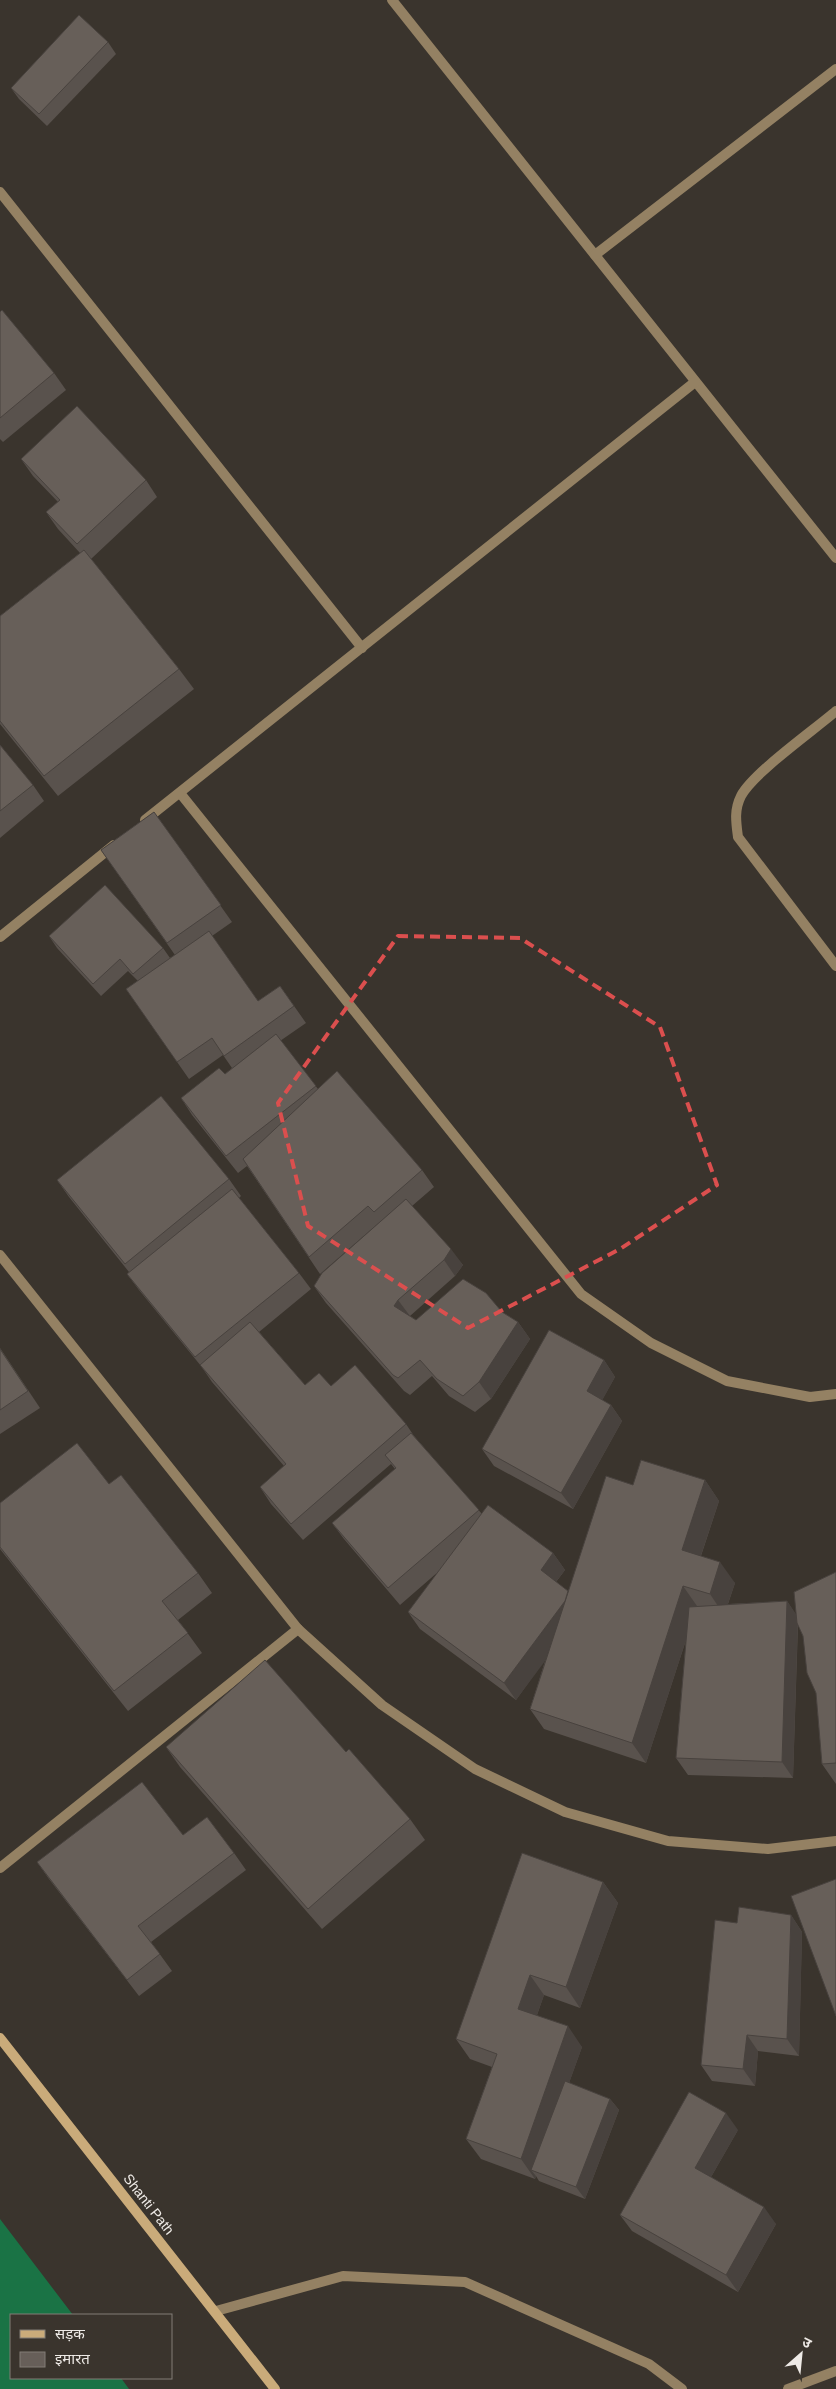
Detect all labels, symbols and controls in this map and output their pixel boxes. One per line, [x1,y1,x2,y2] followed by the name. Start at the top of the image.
[120,2171,178,2237] street label: Shanti Path
[10,2314,172,2379] legend
[55,2325,85,2342] text: सड़क
[776,2329,826,2379] north arrow
[800,2333,815,2352] text: उ
[55,2350,90,2367] text: इमारत

